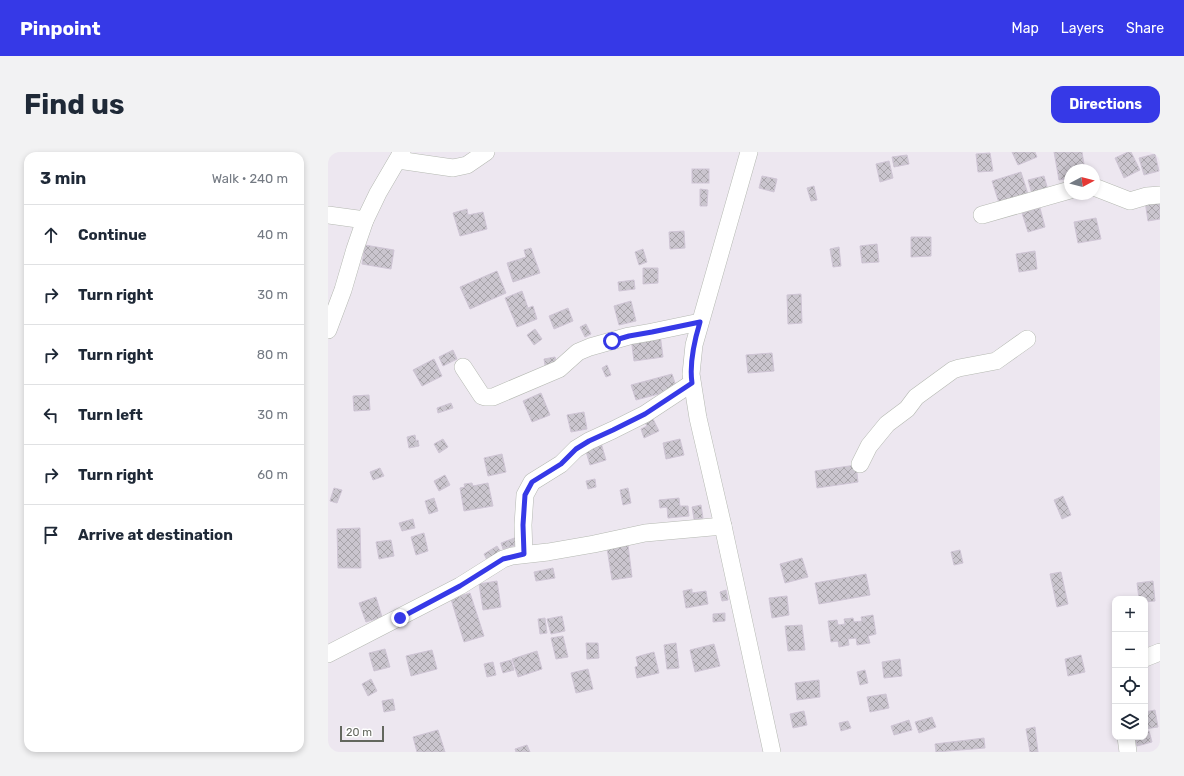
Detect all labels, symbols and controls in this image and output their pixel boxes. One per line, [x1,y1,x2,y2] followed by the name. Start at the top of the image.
[20,17,101,40] text: Pinpoint
[1012,20,1039,37] text: Map
[1061,20,1104,37] text: Layers
[1126,20,1164,37] text: Share
[1051,86,1160,123] button: Directions
[24,88,124,121] text: Find us
[1064,164,1100,200] north arrow
[40,168,86,188] text: 3 min
[212,171,288,186] text: Walk · 240 m
[40,224,62,246] icon: ahead
[78,226,147,244] text: Continue
[257,227,288,242] text: 40 m
[40,284,62,306] icon: right
[78,286,153,304] text: Turn right
[257,287,288,302] text: 30 m
[603,332,621,350] route start
[40,344,62,366] icon: right
[78,346,153,364] text: Turn right
[257,347,288,362] text: 80 m
[40,404,62,426] icon: left
[78,406,143,424] text: Turn left
[257,407,288,422] text: 30 m
[40,464,62,486] icon: right
[78,466,153,484] text: Turn right
[257,467,288,482] text: 60 m
[40,524,62,546] icon: arrive
[78,526,233,544] text: Arrive at destination
[1112,596,1148,740] map controls
[1112,596,1148,632] button: +
[391,609,409,627] route end
[1112,632,1148,668] button: −
[1112,668,1148,704] button: locate
[1112,704,1148,740] button: layers
[340,724,384,743] scale bar
[346,726,372,739] text: 20 m

